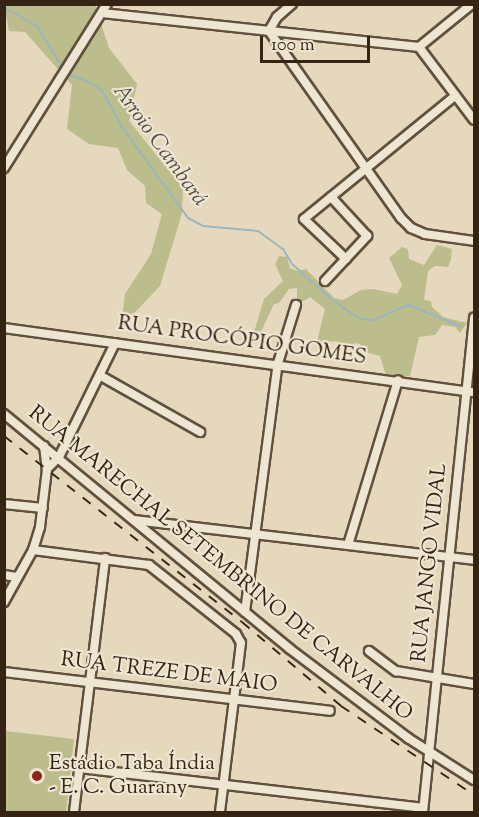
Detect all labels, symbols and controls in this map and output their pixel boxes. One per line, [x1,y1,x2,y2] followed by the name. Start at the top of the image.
[263,24,372,62] scale bar
[271,33,315,59] text: 100 m
[106,80,212,212] water label: Arroio Cambará
[116,311,368,371] street label: RUA PROCÓPIO GOMES
[23,401,417,727] street label: RUA MARECHAL SETEMBRINO DE CARVALHO
[407,462,453,664] street label: RUA JANGO VIDAL
[59,647,279,699] street label: RUA TREZE DE MAIO
[49,751,215,801] place label: Estádio Taba Índia - E. C. Guarany
[30,769,44,783] marker: Estádio Taba Índia - E. C. Guarany

